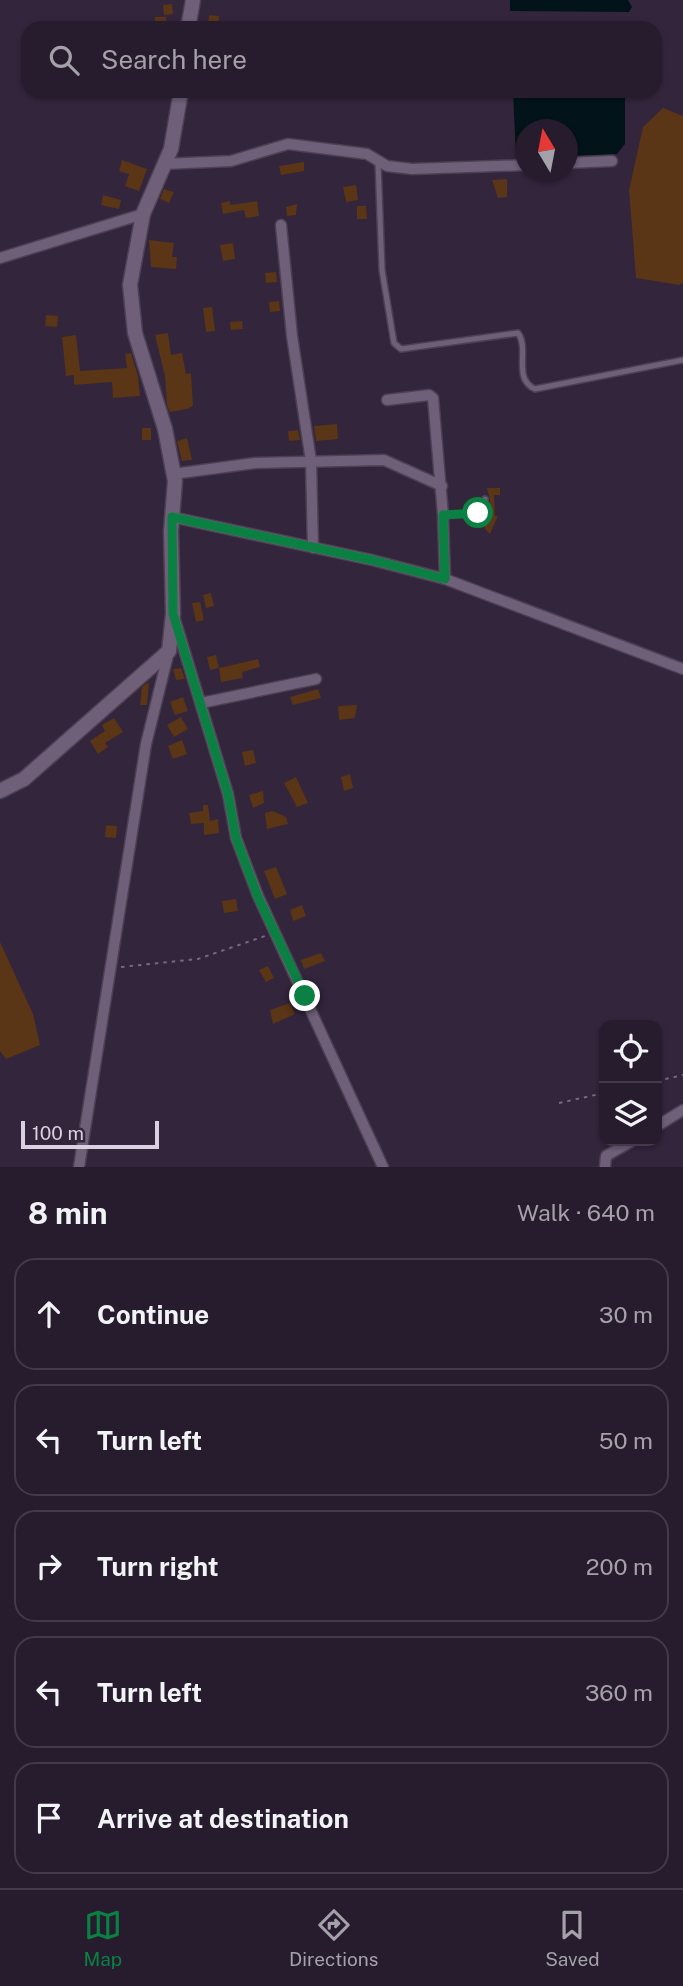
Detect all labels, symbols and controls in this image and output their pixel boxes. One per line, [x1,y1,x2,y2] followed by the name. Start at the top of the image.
[21,21,662,98] search box
[45,41,83,79] icon: search
[101,44,247,75] text: Search here
[515,119,578,182] north arrow
[462,497,493,528] route start
[289,980,320,1011] route end
[599,1020,662,1146] map controls
[599,1020,662,1083] button: locate
[599,1083,662,1146] button: layers
[21,1118,159,1150] scale bar
[32,1122,84,1144] text: 100 m
[28,1195,108,1231] text: 8 min
[517,1199,655,1226] text: Walk · 640 m
[30,1295,68,1333] icon: ahead
[97,1299,209,1330] text: Continue
[599,1301,653,1328] text: 30 m
[30,1421,68,1459] icon: left
[97,1425,202,1456] text: Turn left
[599,1427,653,1454] text: 50 m
[30,1547,68,1585] icon: right
[97,1551,219,1582] text: Turn right
[586,1553,653,1580] text: 200 m
[30,1673,68,1711] icon: left
[97,1677,202,1708] text: Turn left
[585,1679,653,1706] text: 360 m
[30,1799,68,1837] icon: arrive
[97,1803,349,1834] text: Arrive at destination
[83,1906,122,1970] tab: Map
[289,1906,378,1970] tab: Directions
[545,1906,600,1970] tab: Saved

